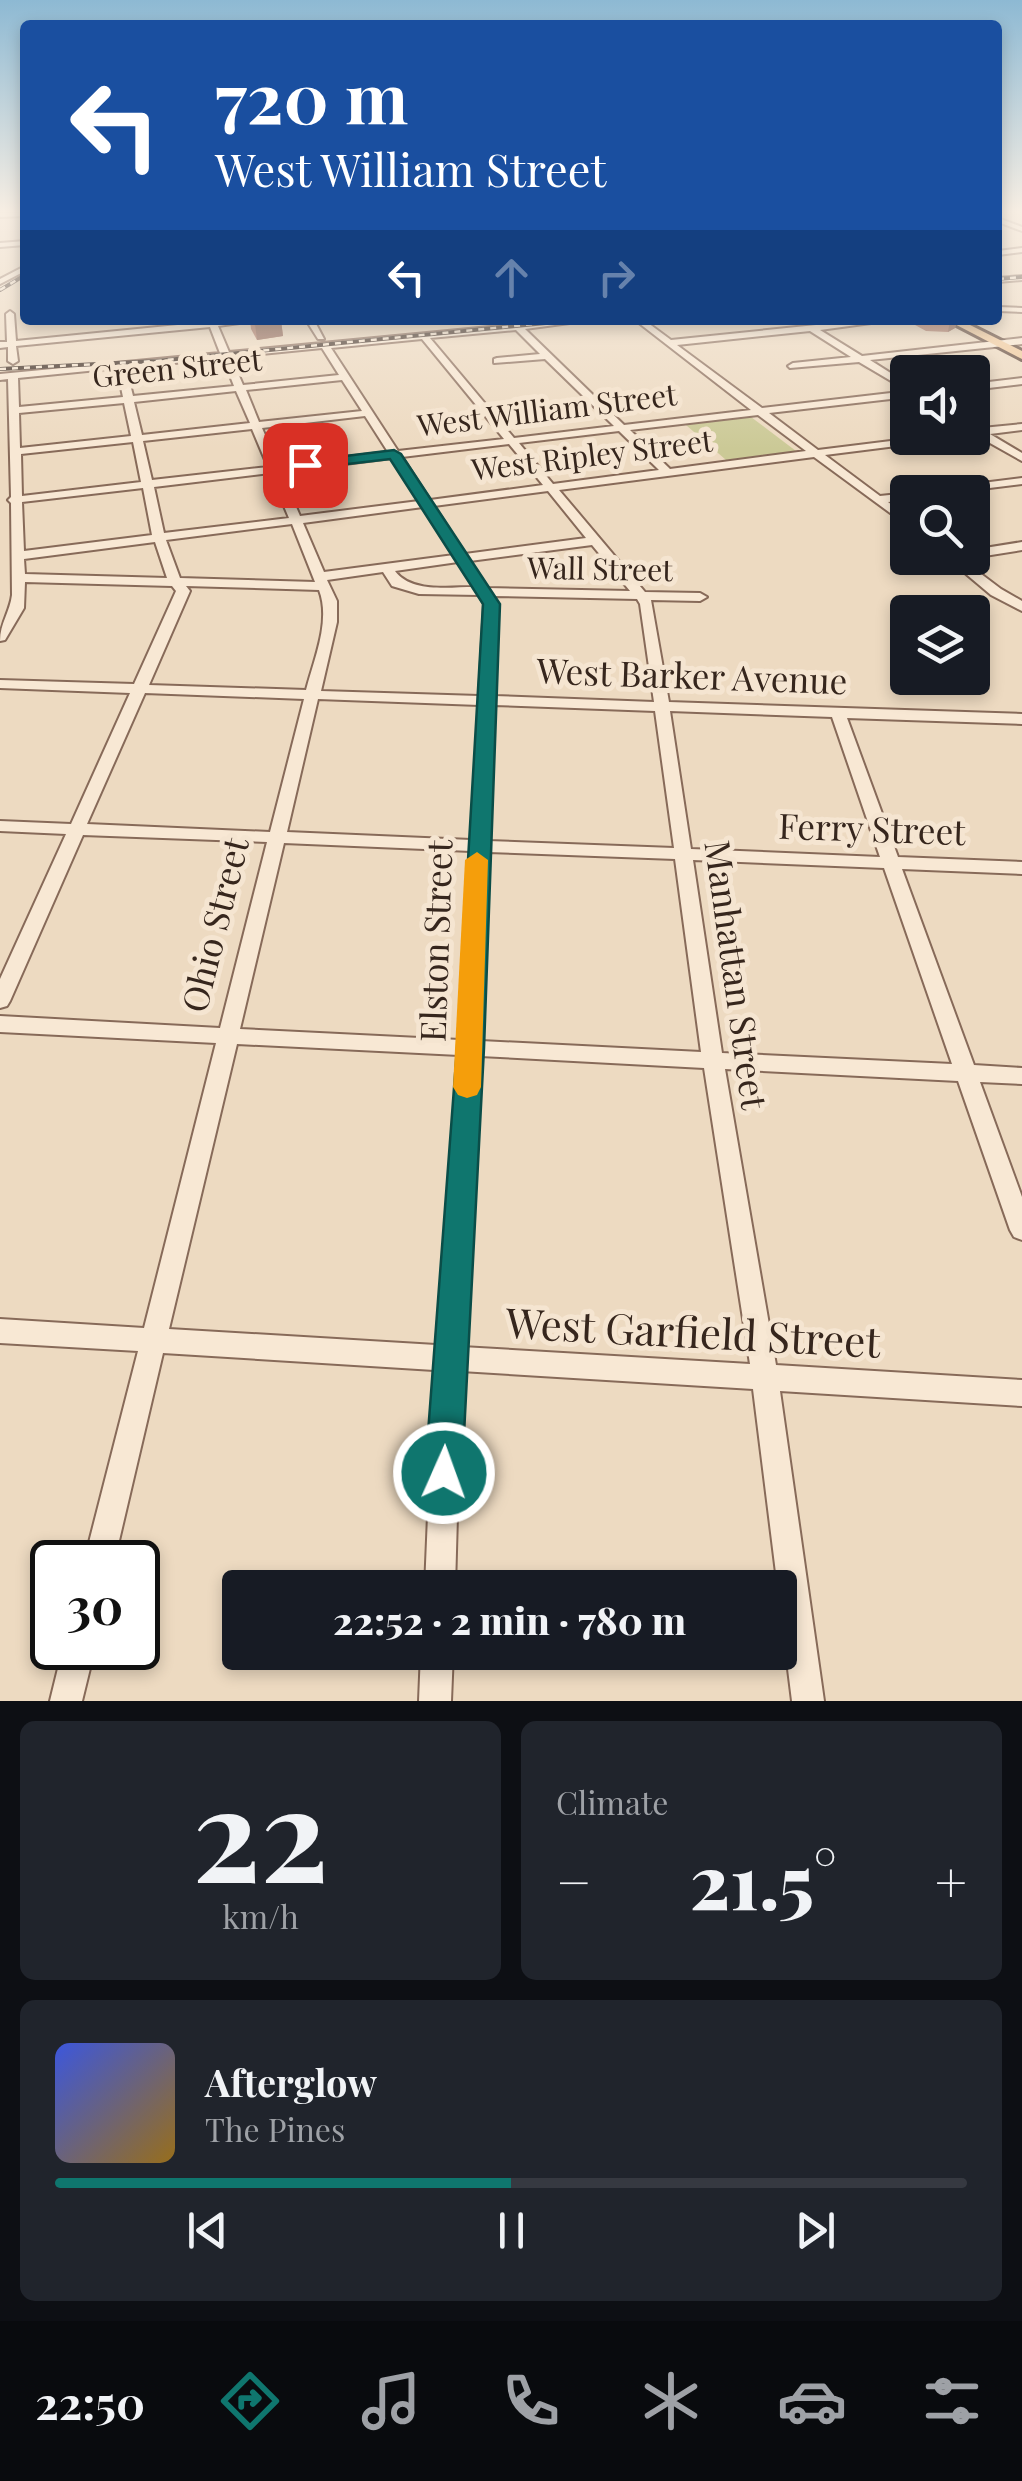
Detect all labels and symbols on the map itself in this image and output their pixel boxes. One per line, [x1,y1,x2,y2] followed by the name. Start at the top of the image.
[90,338,264,396] street label: Green Street
[414,373,679,445] street label: West William Street
[468,419,715,489] street label: West Ripley Street
[263,423,348,508] pin
[526,547,674,589] street label: Wall Street
[535,646,848,703] street label: West Barker Avenue
[778,801,967,854] street label: Ferry Street
[169,832,258,1017] street label: Ohio Street
[695,837,780,1113] street label: Manhattan Street
[407,838,462,1043] street label: Elston Street
[503,1293,883,1369] street label: West Garfield Street
[392,1421,496,1525] position arrow
[30,1540,160,1670] speed limit sign: 30

